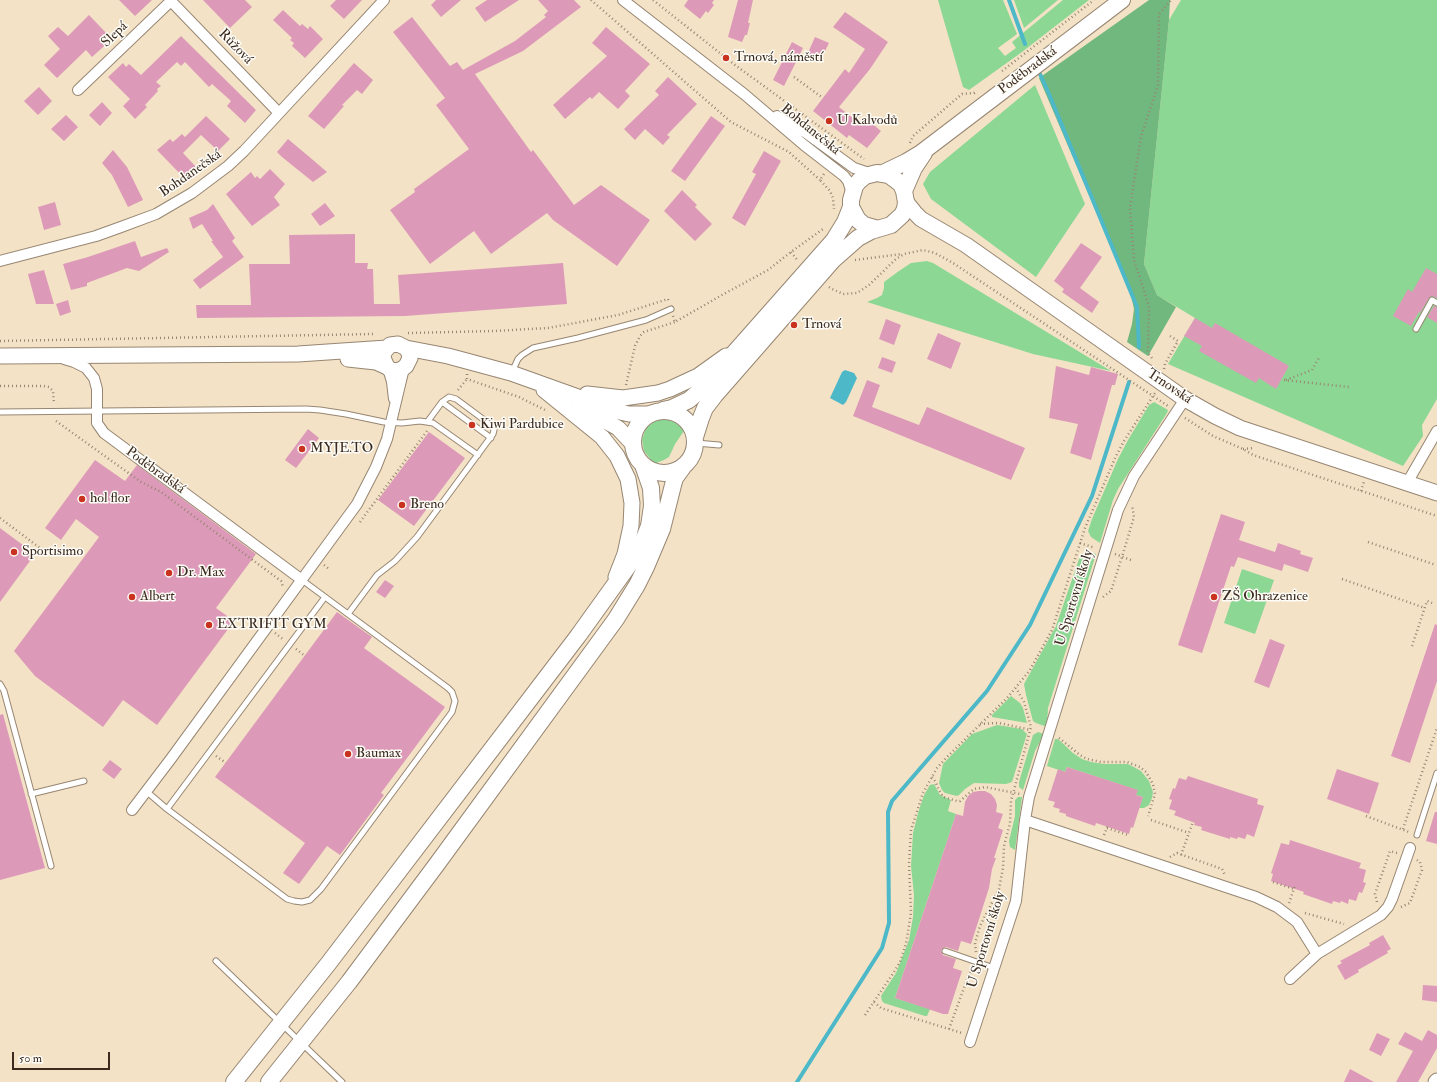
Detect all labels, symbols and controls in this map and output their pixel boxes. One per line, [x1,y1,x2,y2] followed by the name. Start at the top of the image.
[98,19,132,51] street label: Slepá
[214,26,256,68] street label: Růžová
[995,44,1061,98] street label: Poděbradská
[734,50,823,66] place label: Trnová, náměstí
[721,53,731,63] marker: Trnová, náměstí
[777,101,843,159] street label: Bohdanečská
[837,113,898,129] place label: U Kalvodů
[824,116,834,126] marker: U Kalvodů
[157,147,225,201] street label: Bohdanečská
[802,317,842,333] place label: Trnová
[789,320,799,330] marker: Trnová
[1143,366,1195,408] street label: Trnovská
[480,417,564,433] place label: Kiwi Pardubice
[467,420,477,430] marker: Kiwi Pardubice
[310,441,373,457] place label: MYJE.TO
[122,444,188,498] street label: Poděbradská
[297,444,307,454] marker: MYJE.TO
[90,491,130,507] place label: hol flor
[77,494,87,504] marker: hol flor
[410,497,444,513] place label: Breno
[397,500,407,510] marker: Breno
[22,544,83,560] place label: Sportisimo
[9,547,19,557] marker: Sportisimo
[1052,548,1098,648] street label: U Sportovní školy
[177,565,225,581] place label: Dr. Max
[164,568,174,578] marker: Dr. Max
[140,589,175,605] place label: Albert
[1222,589,1308,605] place label: ZŠ Ohrazenice
[127,592,137,602] marker: Albert
[1209,592,1219,602] marker: ZŠ Ohrazenice
[217,617,327,633] place label: EXTRIFIT GYM
[204,620,214,630] marker: EXTRIFIT GYM
[356,746,401,762] place label: Baumax
[343,749,353,759] marker: Baumax
[964,890,1010,990] street label: U Sportovní školy
[14,1044,112,1070] scale bar
[19,1051,42,1066] text: 50 m

